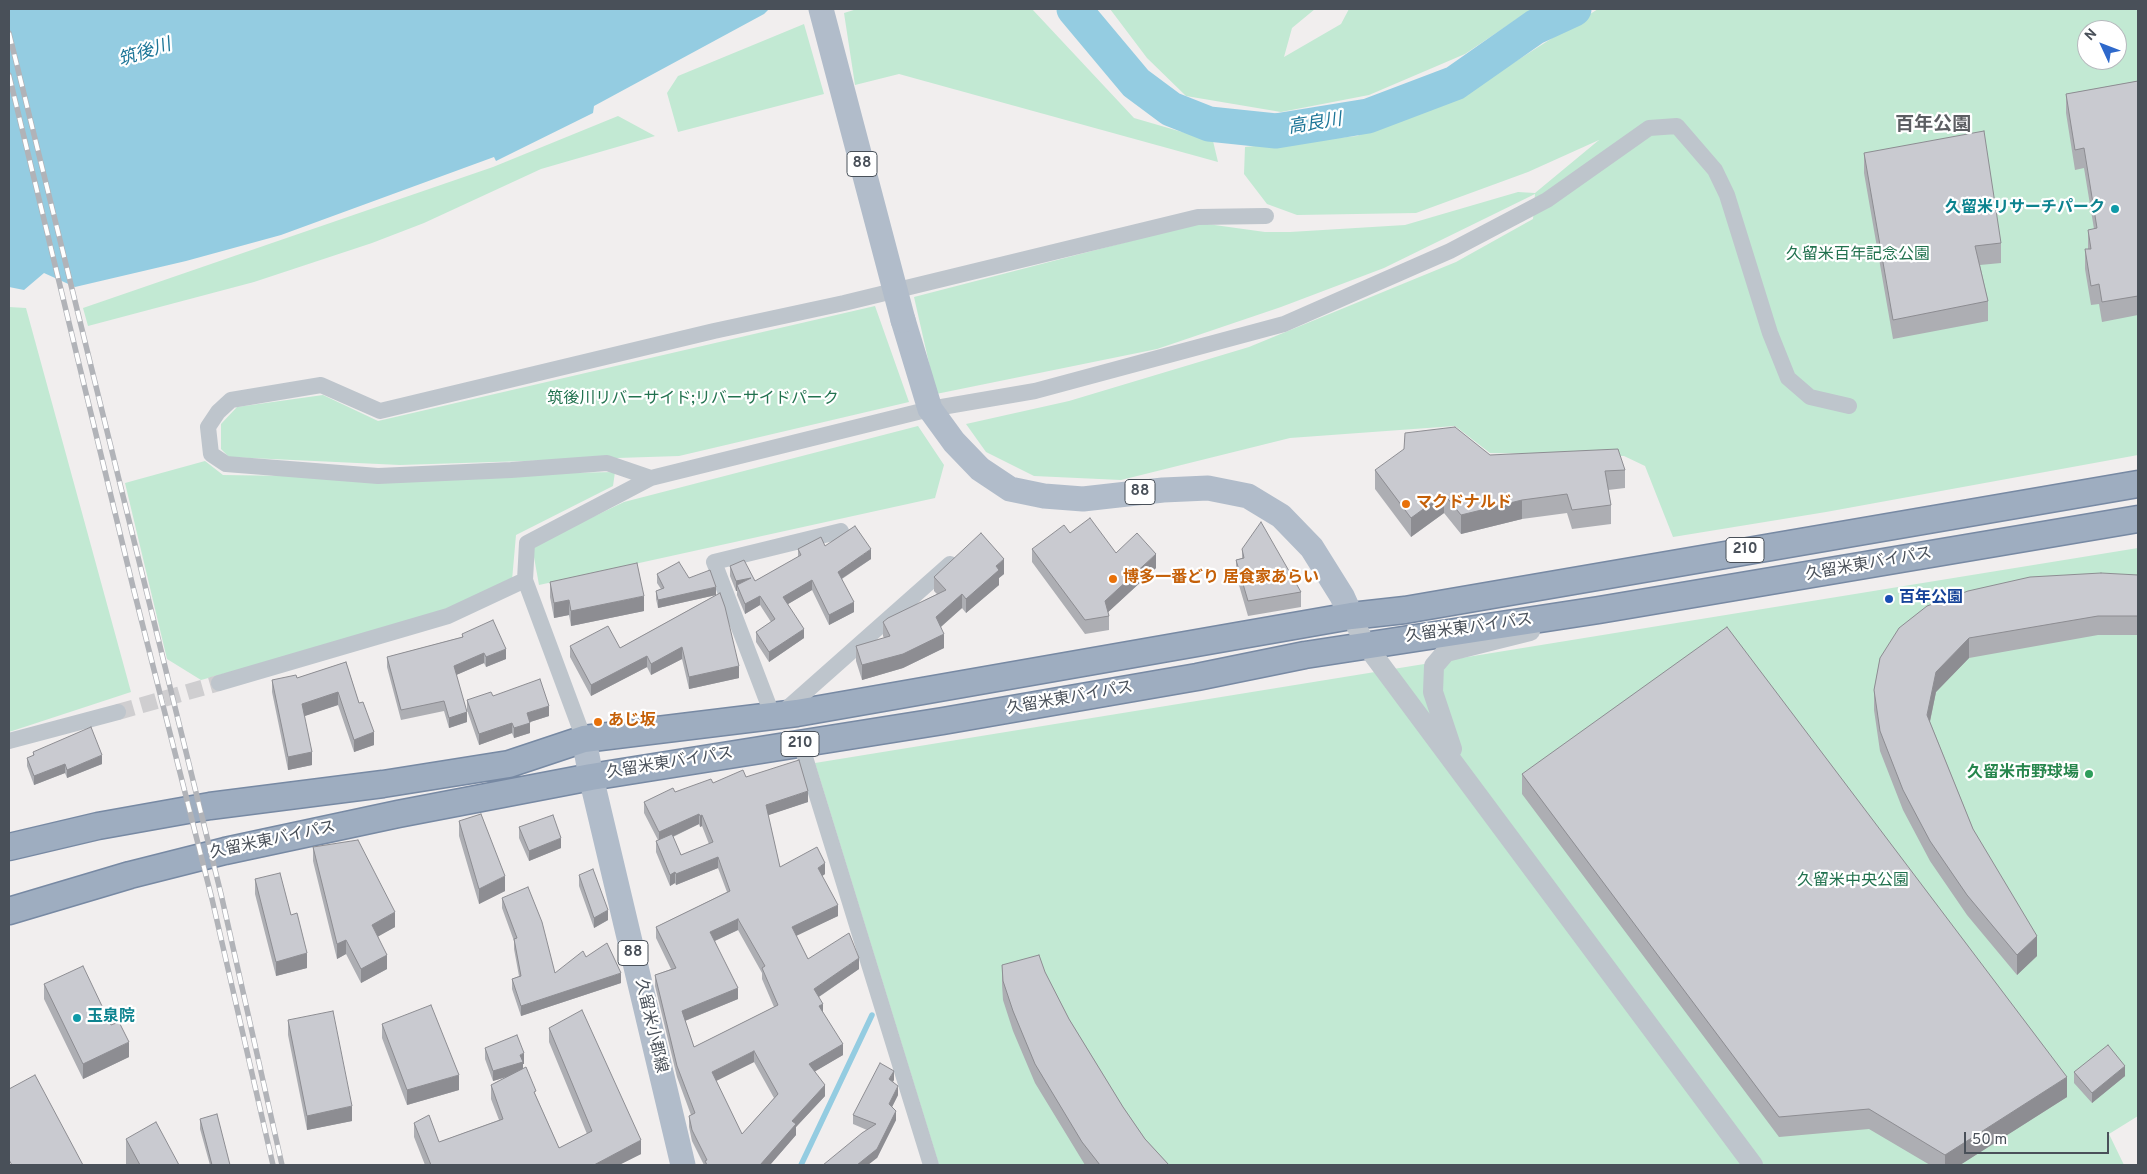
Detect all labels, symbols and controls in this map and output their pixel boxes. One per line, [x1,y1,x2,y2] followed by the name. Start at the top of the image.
[2077,20,2127,70] north arrow
[2082,26,2101,45] text: N
[116,35,174,73] water label: 筑後川
[1287,110,1343,140] water label: 高良川
[1895,115,1971,137] district label: 百年公園
[847,152,877,176] road number: 88
[1945,199,2105,219] place label: 久留米リサーチパーク
[2109,203,2121,215] marker: 久留米リサーチパーク
[1786,246,1930,266] park label: 久留米百年記念公園
[547,390,839,410] park label: 筑後川リバーサイド;リバーサイドパーク
[1125,480,1155,504] road number: 88
[1416,494,1512,514] place label: マクドナルド
[1400,498,1412,510] marker: マクドナルド
[1726,538,1764,562] road number: 210
[1804,544,1934,586] street label: 久留米東バイパス
[1123,569,1319,589] place label: 博多一番どり 居食家あらい
[1107,573,1119,585] marker: 博多一番どり 居食家あらい
[1899,589,1963,609] place label: 百年公園
[1883,593,1895,605] marker: 百年公園
[1404,611,1534,647] street label: 久留米東バイパス
[1005,678,1135,720] street label: 久留米東バイパス
[608,712,656,732] place label: あじ坂
[592,716,604,728] marker: あじ坂
[781,732,819,756] road number: 210
[605,745,735,783] street label: 久留米東バイパス
[1967,764,2079,784] place label: 久留米市野球場
[2083,768,2095,780] marker: 久留米市野球場
[208,818,338,864] street label: 久留米東バイパス
[1797,872,1909,892] park label: 久留米中央公園
[618,940,648,966] road number: 88
[630,977,670,1075] street label: 久留米小郡線
[87,1008,135,1028] place label: 玉泉院
[71,1012,83,1024] marker: 玉泉院
[1967,1122,2112,1154] scale bar
[1972,1131,2007,1150] text: 50 m

